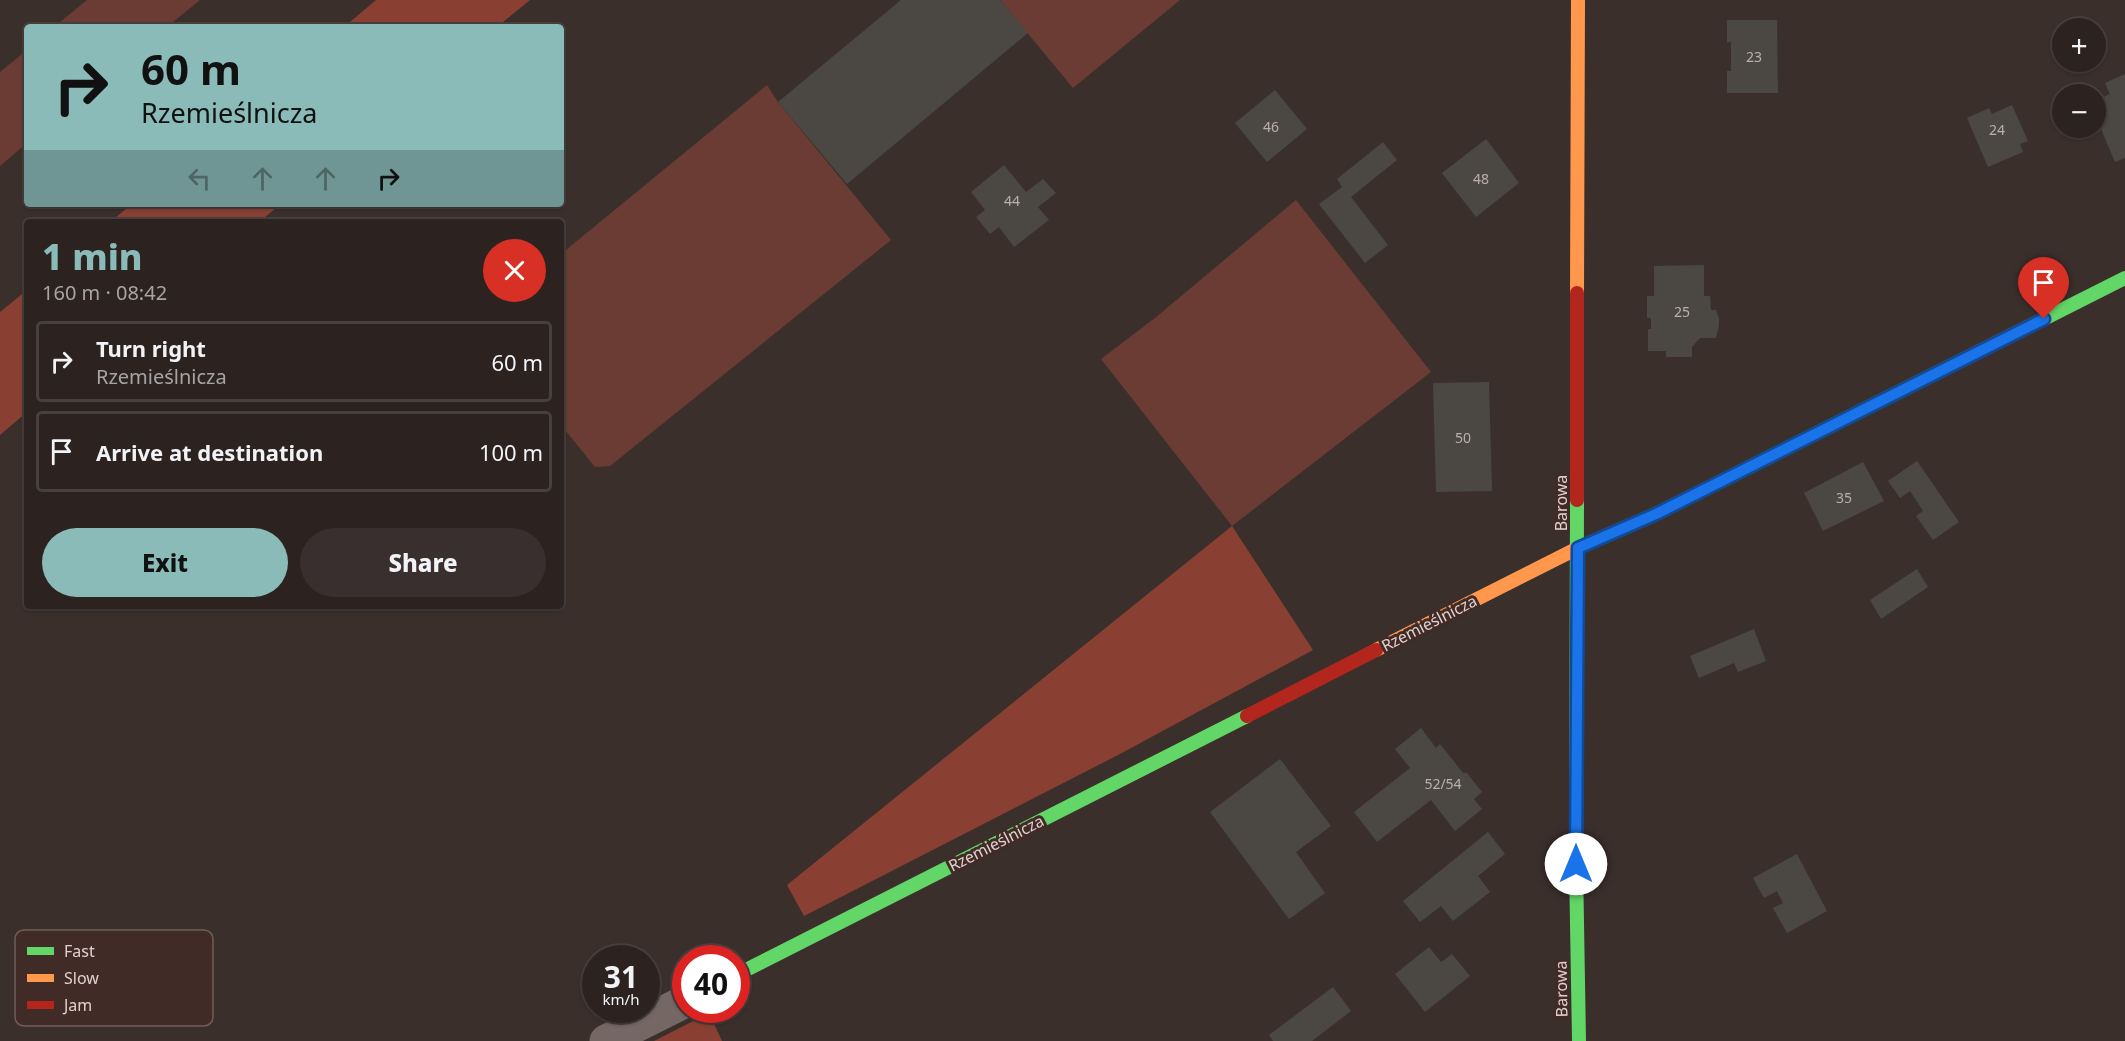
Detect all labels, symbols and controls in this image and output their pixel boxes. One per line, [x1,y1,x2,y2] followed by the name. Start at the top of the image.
[2052,18,2106,138] map controls
[2052,18,2106,72] button: +
[141,40,241,97] text: 60 m
[1746,47,1762,66] house number: 23
[42,48,120,126] icon: right
[2052,84,2106,138] button: −
[141,94,318,131] text: Rzemieślnicza
[1263,117,1279,136] house number: 46
[1989,120,2005,139] house number: 24
[183,162,216,195] icon: left
[246,162,279,195] icon: ahead
[309,162,342,195] icon: ahead
[372,162,405,195] icon: right
[1473,169,1489,188] house number: 48
[1004,191,1020,210] house number: 44
[42,232,143,281] text: 1 min
[483,239,546,302] button: close
[2018,257,2069,319] pin
[2027,266,2060,299] icon: arrive
[42,279,167,306] text: 160 m · 08:42
[1674,302,1690,321] house number: 25
[96,333,206,363] text: Turn right
[45,345,78,378] icon: right
[492,347,543,377] text: 60 m
[96,363,227,390] text: Rzemieślnicza
[1455,428,1471,447] house number: 50
[45,435,78,468] icon: arrive
[96,437,323,467] text: Arrive at destination
[479,437,543,467] text: 100 m
[1550,475,1572,531] street label: Barowa
[1836,488,1852,507] house number: 35
[42,528,288,597] button: Exit
[300,528,546,597] button: Share
[1377,589,1481,657] street label: Rzemieślnicza
[1424,774,1462,793] house number: 52/54
[944,809,1048,877] street label: Rzemieślnicza
[1544,832,1608,896] position arrow
[15,930,213,1026] legend
[64,940,95,962] text: Fast
[672,945,750,1023] speed limit sign: 40
[604,956,638,997] text: 31
[1550,961,1572,1017] street label: Barowa
[64,967,99,989] text: Slow
[603,989,639,1009] text: km/h
[62,994,92,1016] text: Jam

